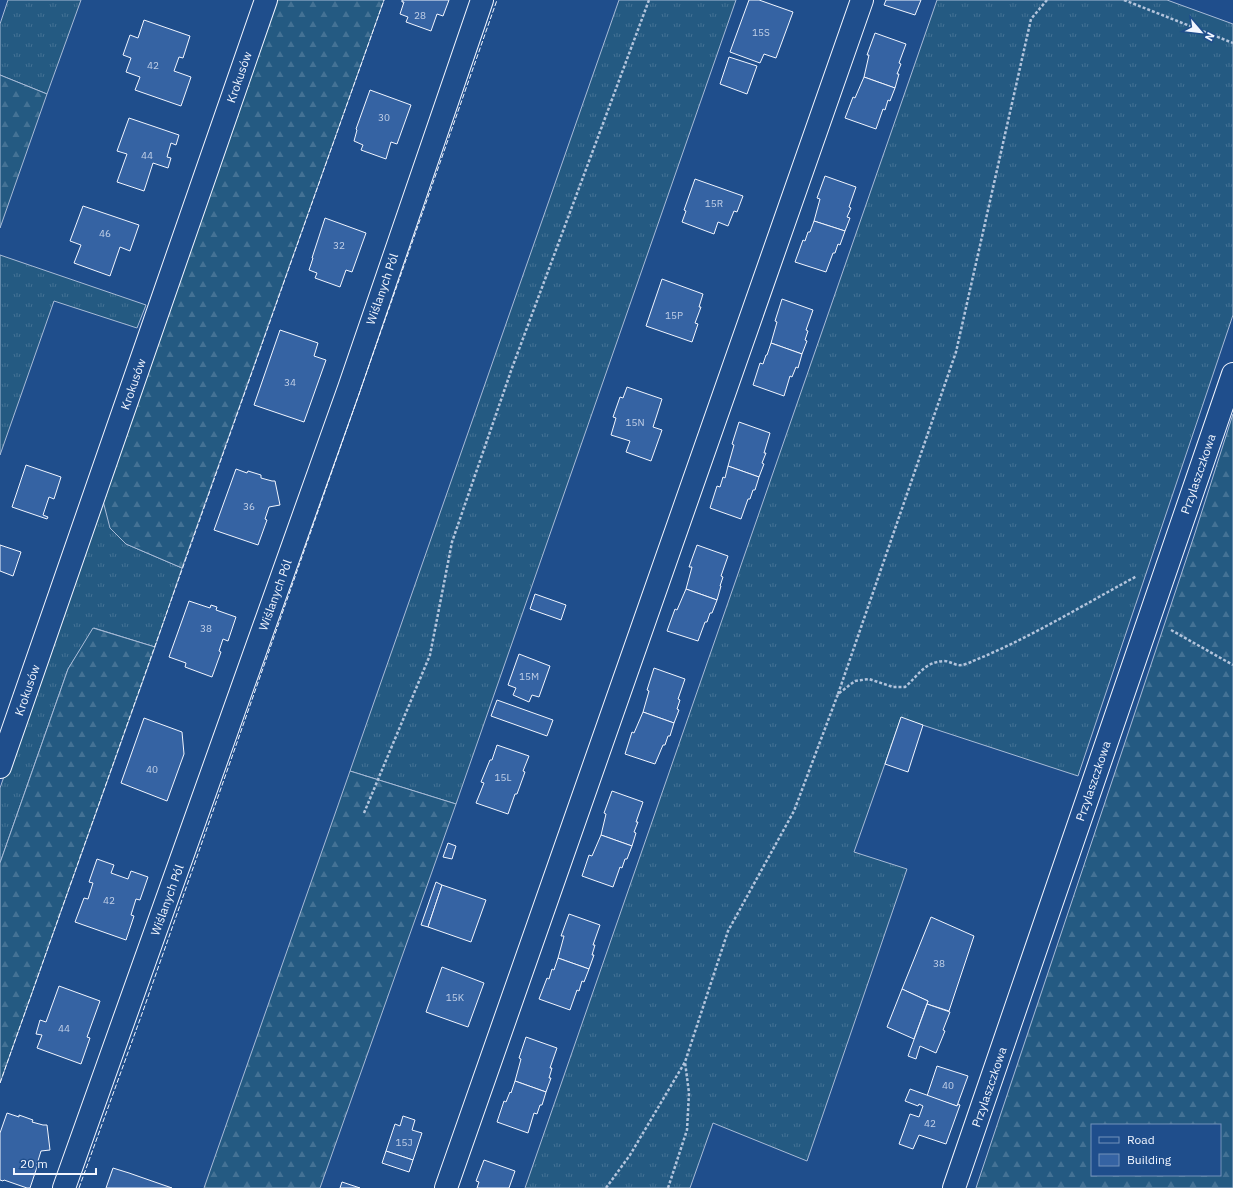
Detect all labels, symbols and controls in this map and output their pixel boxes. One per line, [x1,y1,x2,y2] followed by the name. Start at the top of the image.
[414,9,426,22] house number: 28
[1181,12,1221,52] north arrow
[752,26,770,39] house number: 15S
[1202,30,1218,44] text: N
[223,49,255,105] street label: Krokusów
[147,59,159,72] house number: 42
[378,111,390,124] house number: 30
[141,149,153,162] house number: 44
[705,197,723,210] house number: 15R
[99,227,111,240] house number: 46
[333,239,345,252] house number: 32
[363,251,401,327] street label: Wiślanych Pól
[665,309,683,322] house number: 15P
[117,356,149,412] street label: Krokusów
[284,376,296,389] house number: 34
[625,416,645,429] house number: 15N
[1177,431,1219,516] street label: Przylaszczkowa
[243,500,255,513] house number: 36
[255,557,295,633] street label: Wiślanych Pól
[200,622,212,635] house number: 38
[11,662,43,718] street label: Krokusów
[519,670,539,683] house number: 15M
[1072,738,1114,823] street label: Przylaszczkowa
[146,763,158,776] house number: 40
[494,771,512,784] house number: 15L
[147,862,187,938] street label: Wiślanych Pól
[103,894,115,907] house number: 42
[933,957,945,970] house number: 38
[446,991,465,1004] house number: 15K
[58,1022,70,1035] house number: 44
[968,1044,1010,1129] street label: Przylaszczkowa
[942,1079,954,1092] house number: 40
[924,1117,936,1130] house number: 42
[1091,1124,1221,1176] legend
[1127,1132,1155,1147] text: Road
[395,1136,413,1149] house number: 15J
[14,1150,96,1176] scale bar
[1127,1152,1172,1167] text: Building
[20,1156,48,1171] text: 20 m

